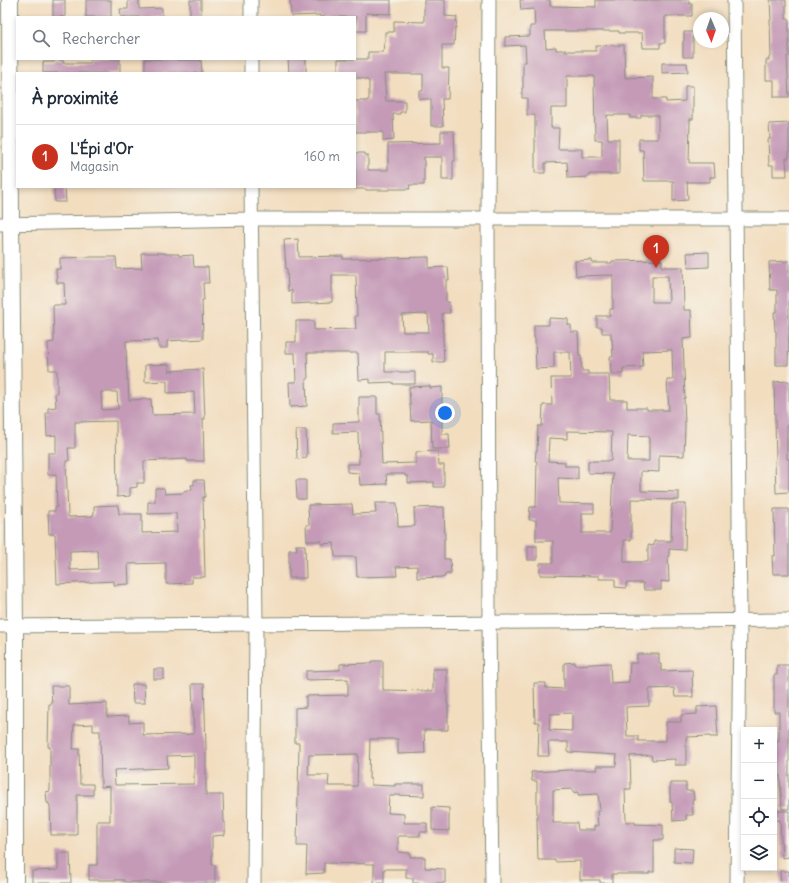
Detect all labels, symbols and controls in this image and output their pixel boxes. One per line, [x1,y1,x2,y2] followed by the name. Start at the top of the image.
[693,12,729,48] north arrow
[16,16,356,60] search box
[30,27,52,49] icon: search
[62,29,140,48] text: Rechercher
[32,87,118,109] text: À proximité
[70,139,133,158] text: L'Épi d'Or
[42,148,48,165] text: 1
[304,148,340,165] text: 160 m
[70,158,119,175] text: Magasin
[643,235,669,268] pin: 1
[435,403,455,423] your location
[741,727,777,871] map controls
[741,727,777,763] button: +
[741,763,777,799] button: −
[741,799,777,835] button: locate
[741,835,777,871] button: layers

